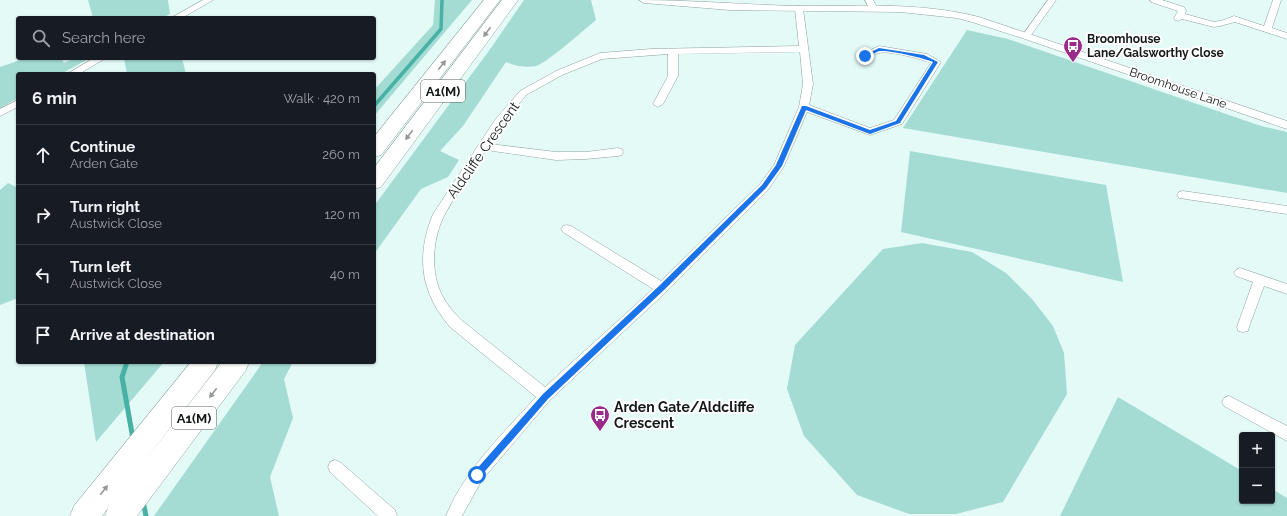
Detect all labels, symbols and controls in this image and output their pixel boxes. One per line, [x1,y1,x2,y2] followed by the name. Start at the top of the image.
[16,16,376,60] search box
[483,26,491,37] one-way arrow
[30,27,52,49] icon: search
[62,29,145,47] text: Search here
[1087,32,1224,60] place label: Broomhouse Lane/Galsworthy Close
[1062,35,1084,63] bus stop icon: Broomhouse Lane/Galsworthy Close
[856,47,874,65] route end
[437,59,446,70] one-way arrow
[1127,65,1229,111] street label: Broomhouse Lane
[421,80,465,102] road number: A1(M)
[32,88,77,108] text: 6 min
[283,91,360,106] text: Walk · 420 m
[444,98,522,201] street label: Aldcliffe Crescent
[405,130,413,141] one-way arrow
[70,138,135,156] text: Continue
[32,144,54,166] icon: ahead
[322,147,360,162] text: 260 m
[70,156,138,171] text: Arden Gate
[70,198,140,216] text: Turn right
[32,204,54,226] icon: right
[324,207,360,222] text: 120 m
[70,216,162,231] text: Austwick Close
[70,258,131,276] text: Turn left
[32,264,54,286] icon: left
[330,267,360,282] text: 40 m
[70,276,162,291] text: Austwick Close
[32,324,54,346] icon: arrive
[70,326,215,344] text: Arrive at destination
[209,388,217,398] one-way arrow
[614,399,755,431] place label: Arden Gate/Aldcliffe Crescent
[589,404,611,432] bus stop icon: Arden Gate/Aldcliffe Crescent
[172,407,216,429] road number: A1(M)
[1239,432,1275,504] map controls
[1239,432,1275,468] button: +
[468,466,486,484] route start
[1239,468,1275,504] button: −
[100,485,109,496] one-way arrow

